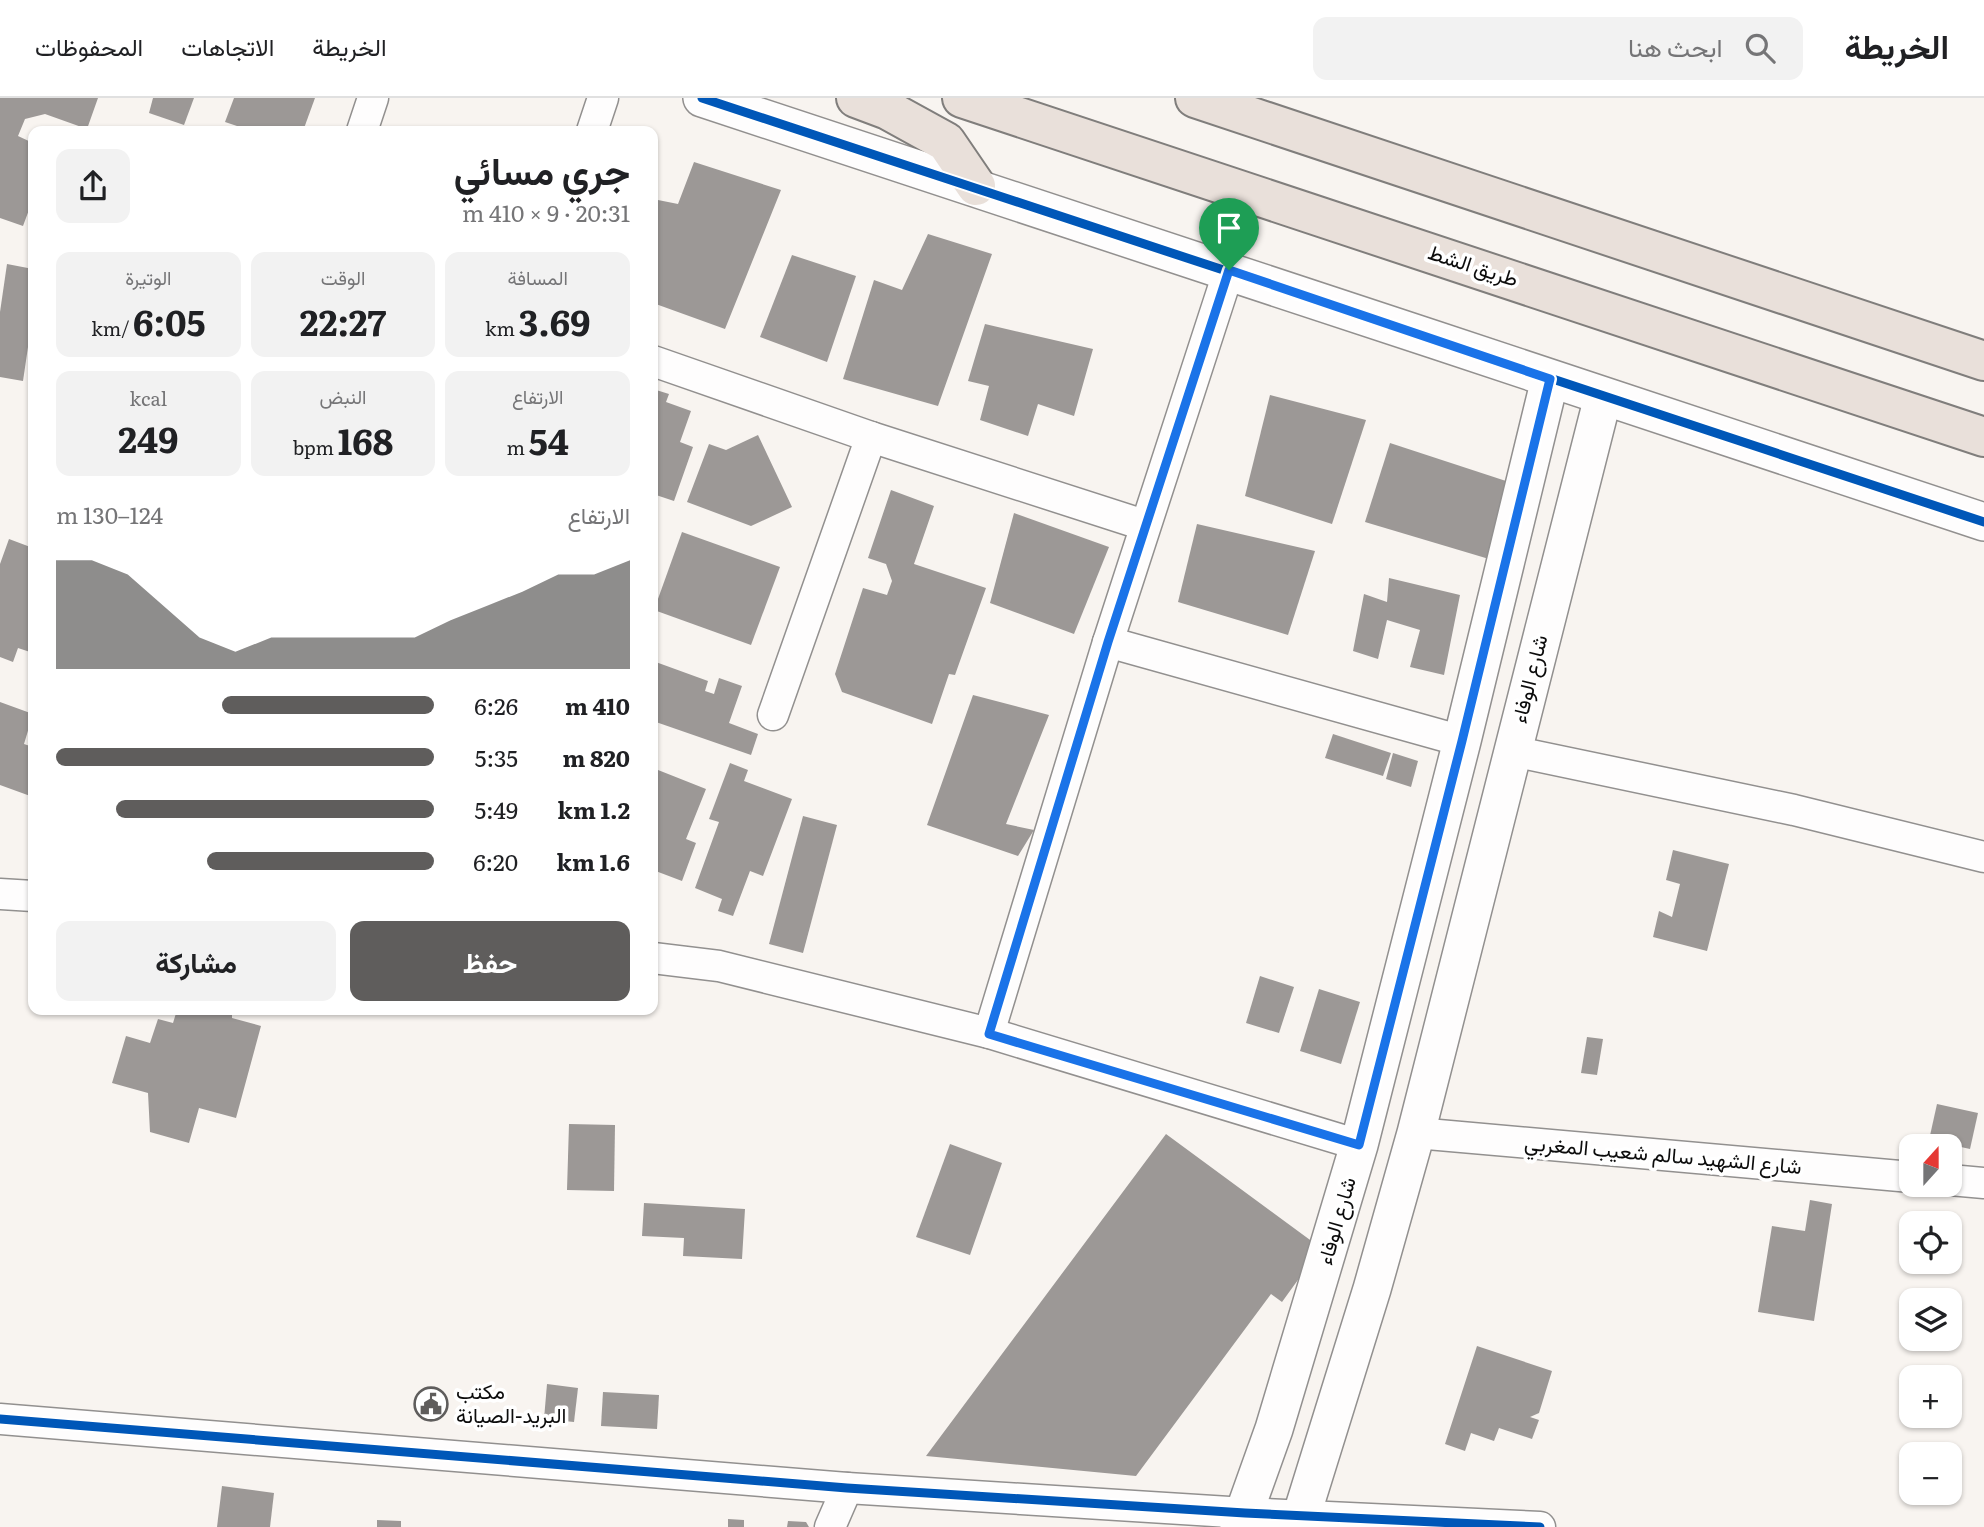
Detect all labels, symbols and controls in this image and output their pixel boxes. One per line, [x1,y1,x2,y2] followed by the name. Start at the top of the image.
[1313,17,1803,80] search box
[1845,20,1949,69] text: الخريطة
[1628,26,1723,65] text: ابحث هنا
[35,28,143,63] text: المحفوظات
[181,28,274,63] text: الاتجاهات
[312,28,387,63] text: الخريطة
[1741,29,1779,67] icon: search
[454,140,630,197] text: جري مسائي
[56,149,130,223] button: share
[462,195,630,229] text: 20:31 · 9 × 410 m
[1199,198,1259,270] pin
[1210,209,1248,247] icon: arrive
[1425,234,1523,293] street label: طريق الشط
[125,263,172,291] text: الوتيرة
[321,263,365,291] text: الوقت
[508,263,568,291] text: المسافة
[133,295,205,347] text: 6:05
[300,295,386,347] text: 22:27
[519,295,590,347] text: 3.69
[91,314,133,342] text: /km
[485,314,519,342] text: km
[320,382,367,410] text: النبض
[512,382,563,410] text: الارتفاع
[130,384,167,412] text: kcal
[118,412,178,464] text: 249
[338,414,393,466] text: 168
[529,414,569,466] text: 54
[293,433,338,461] text: bpm
[506,433,529,461] text: m
[56,497,163,531] text: 124–130 m
[568,497,630,531] text: الارتفاع
[1502,631,1555,726] street label: شارع الوفاء
[474,688,518,722] text: 6:26
[565,688,630,722] text: 410 m
[475,740,518,774] text: 5:35
[563,740,630,774] text: 820 m
[474,792,518,826] text: 5:49
[558,792,630,826] text: 1.2 km
[473,844,518,878] text: 6:20
[557,844,630,878] text: 1.6 km
[56,921,336,1001] button: مشاركة
[350,921,630,1001] button: حفظ
[1523,1125,1803,1184] street label: شارع الشهيد سالم شعيب المغربي
[1899,1134,1962,1197] north arrow
[1899,1134,1962,1505] map controls
[1307,1173,1363,1268] street label: شارع الوفاء
[1899,1211,1962,1274] button: locate
[1899,1288,1962,1351] button: layers
[1899,1365,1962,1428] button: +
[456,1374,566,1429] place label: مكتب البريد-الصيانة
[412,1385,450,1423] public building icon: مكتب البريد-الصيانة
[1899,1442,1962,1505] button: −

